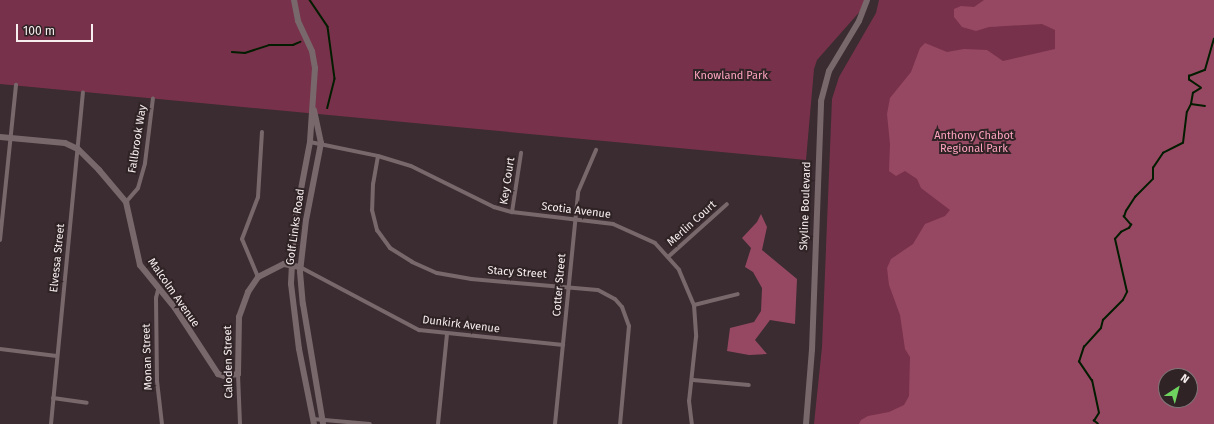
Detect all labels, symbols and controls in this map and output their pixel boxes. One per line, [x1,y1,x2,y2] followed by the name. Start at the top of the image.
[18,16,95,42] scale bar
[23,24,55,38] text: 100 m
[694,69,768,83] park label: Knowland Park
[126,104,150,174] street label: Fallbrook Way
[934,130,1014,156] park label: Anthony Chabot Regional Park
[498,156,518,206] street label: Key Court
[798,161,814,251] street label: Skyline Boulevard
[284,188,308,266] street label: Golf Links Road
[665,199,719,249] street label: Merlin Court
[540,200,612,222] street label: Scotia Avenue
[48,223,68,293] street label: Elvessa Street
[551,253,569,317] street label: Cotter Street
[144,256,202,330] street label: Malcolm Avenue
[487,264,547,282] street label: Stacy Street
[422,314,500,336] street label: Dunkirk Avenue
[140,323,156,391] street label: Monan Street
[222,325,236,399] street label: Caloden Street
[1158,368,1198,408] north arrow
[1178,371,1192,386] text: N

